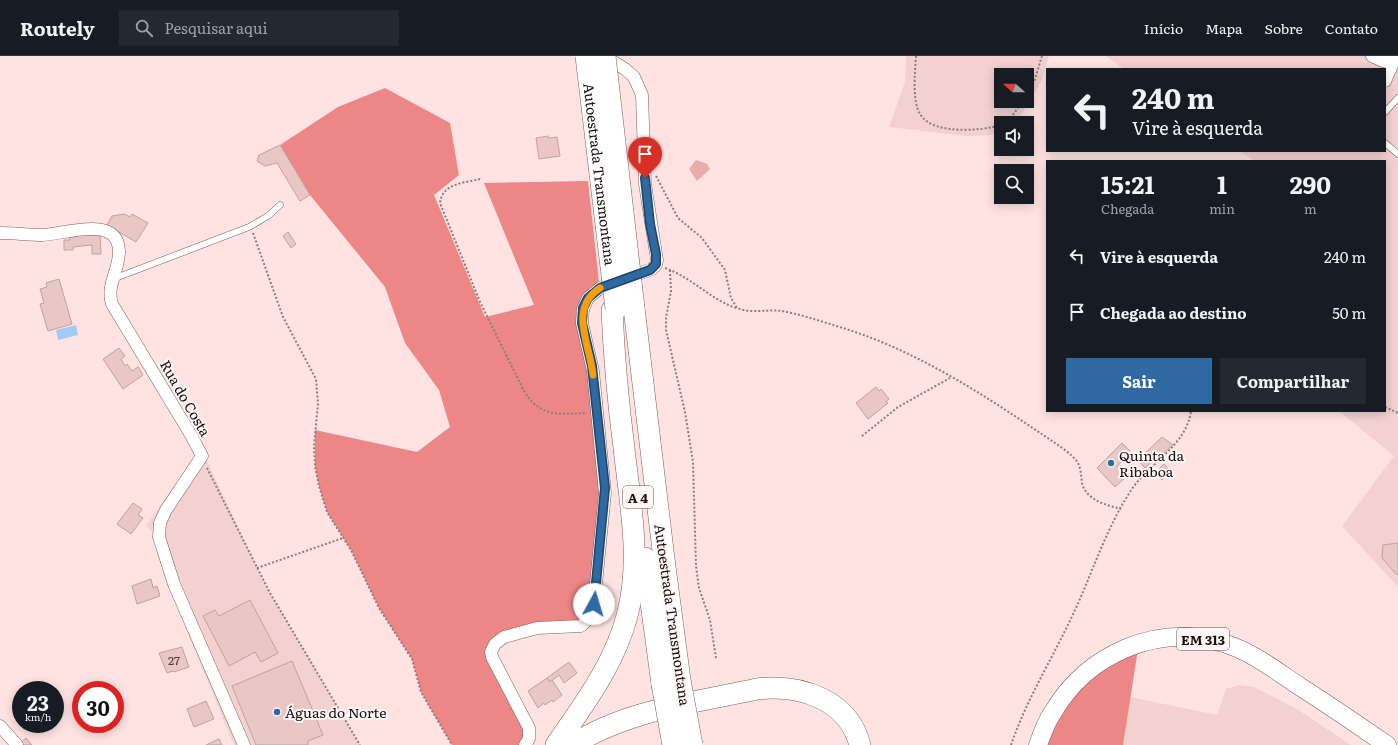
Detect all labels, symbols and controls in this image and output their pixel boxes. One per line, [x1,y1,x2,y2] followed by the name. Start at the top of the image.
[119,10,399,46] search box
[20,14,95,42] text: Routely
[165,16,267,39] text: Pesquisar aqui
[133,17,155,39] icon: search
[1144,18,1183,38] text: Início
[1205,18,1243,38] text: Mapa
[1265,18,1303,38] text: Sobre
[1325,18,1378,38] text: Contato
[994,68,1034,108] north arrow
[994,68,1034,204] map controls
[1132,76,1215,118] text: 240 m
[579,82,621,267] street label: Autoestrada Transmontana
[1066,84,1118,136] icon: left
[1132,114,1263,141] text: Vire à esquerda
[994,116,1034,156] button: sound
[628,137,662,178] pin
[634,143,656,165] icon: arrive
[994,164,1034,204] button: search
[1101,166,1154,201] text: 15:21
[1217,166,1227,201] text: 1
[1290,166,1331,201] text: 290
[1101,199,1154,218] text: Chegada
[1209,199,1235,218] text: min
[1304,199,1317,218] text: m
[1066,245,1088,267] icon: left
[1100,245,1218,268] text: Vire à esquerda
[1324,245,1366,268] text: 240 m
[1066,301,1088,323] icon: arrive
[1100,301,1247,324] text: Chegada ao destino
[1332,301,1366,324] text: 50 m
[156,356,216,440] street label: Rua do Costa
[1066,358,1212,404] button: Sair
[1220,358,1366,404] button: Compartilhar
[1119,445,1184,481] place label: Quinta da Ribaboa
[1106,458,1116,468] marker: Quinta da Ribaboa
[623,486,653,508] road number: A 4
[650,523,696,708] street label: Autoestrada Transmontana
[573,583,615,625] position arrow
[1177,628,1229,650] road number: EM 313
[168,651,180,669] house number: 27
[72,681,124,733] speed limit sign: 30
[27,687,49,717] text: 23
[285,702,386,722] place label: Águas do Norte
[272,707,282,717] marker: Águas do Norte
[25,709,51,724] text: km/h

